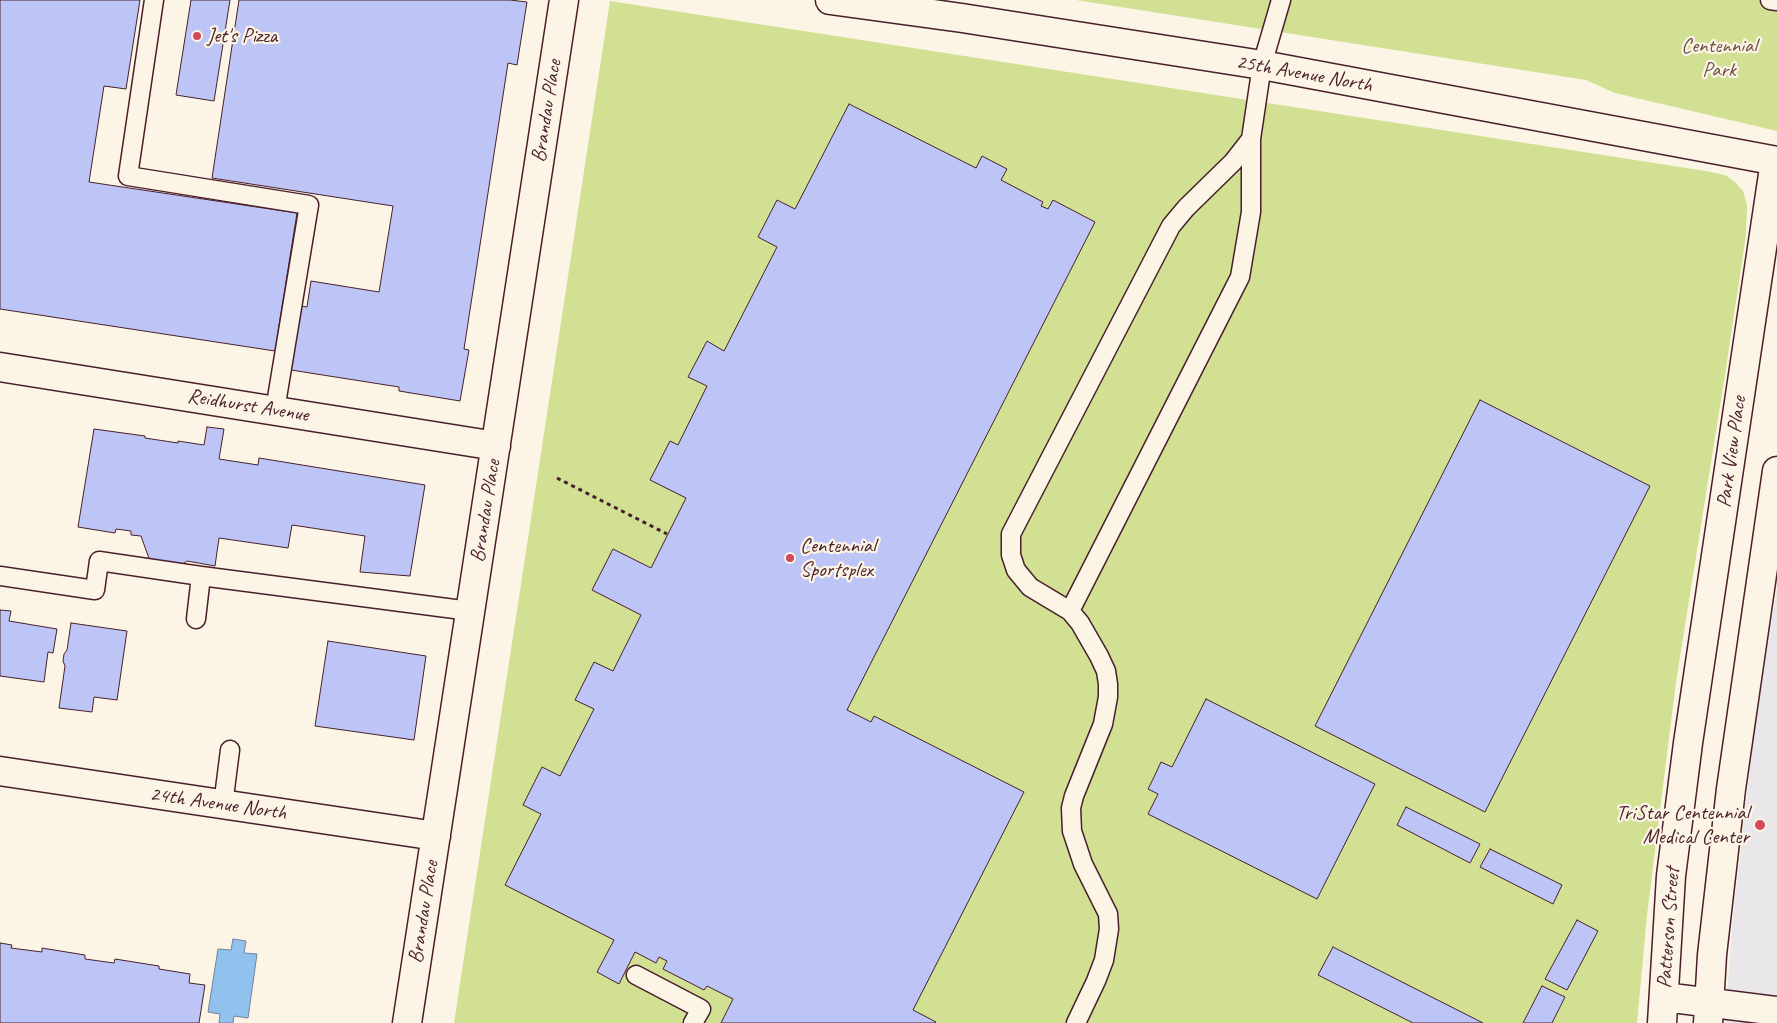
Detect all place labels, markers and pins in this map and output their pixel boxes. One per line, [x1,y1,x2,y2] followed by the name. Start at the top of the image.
[207,23,277,49] place label: Jet's Pizza
[191,30,203,42] marker: Jet's Pizza
[800,533,876,583] place label: Centennial Sportsplex
[784,552,796,564] marker: Centennial Sportsplex
[1616,800,1749,850] place label: TriStar Centennial Medical Center
[1753,818,1767,832] marker: TriStar Centennial Medical Center

